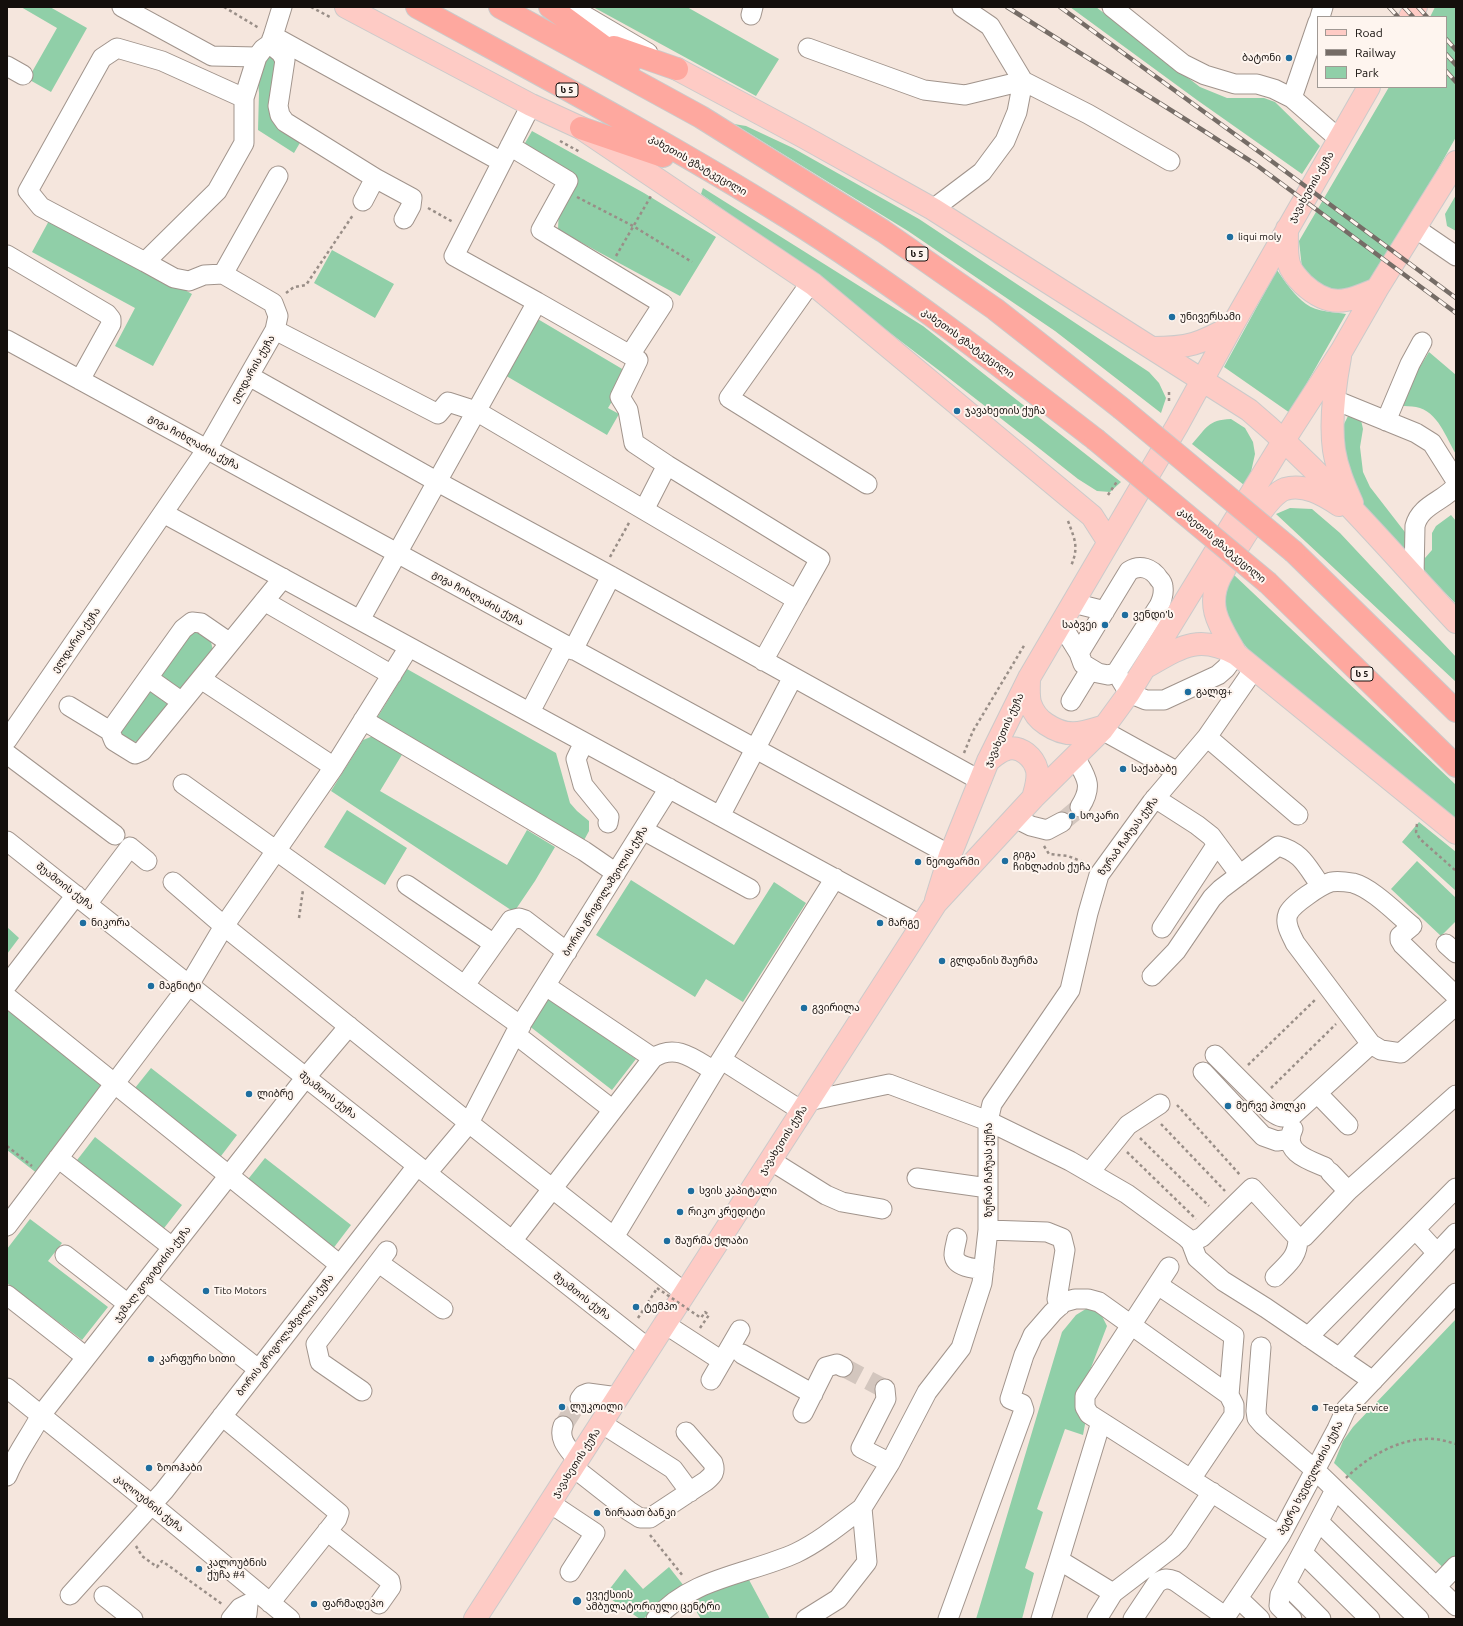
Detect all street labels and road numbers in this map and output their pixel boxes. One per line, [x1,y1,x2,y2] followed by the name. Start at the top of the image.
[556,83,578,97] road number: ს 5
[647,132,749,198] street label: კახეთის გზატკეცილი
[1286,149,1336,225] street label: ჯავახეთის ქუჩა
[906,247,928,261] road number: ს 5
[919,305,1017,381] street label: კახეთის გზატკეცილი
[229,333,277,405] street label: ელდარის ქუჩა
[146,412,242,472] street label: გიგა ჩიხლაძის ქუჩა
[1176,505,1268,585] street label: კახეთის გზატკეცილი
[430,568,526,628] street label: გიგა ჩიხლაძის ქუჩა
[49,605,103,675] street label: ელდარის ქუჩა
[1351,667,1373,681] road number: ს 5
[982,691,1026,769] street label: ჯავახეთის ქუჩა
[1095,794,1161,878] street label: ზურაბ ჩაჩუას ქუჩა
[560,824,650,958] street label: ბორის გრიგოლაშვილის ქუჩა
[34,860,96,912] street label: შუამთის ქუჩა
[297,1069,359,1121] street label: შუამთის ქუჩა
[756,1103,810,1177] street label: ჯავახეთის ქუჩა
[983,1123,995,1217] street label: ზურაბ ჩაჩუას ქუჩა
[111,1224,193,1324] street label: ჯემალ გოგიტიძის ქუჩა
[551,1270,613,1322] street label: შუამთის ქუჩა
[234,1272,336,1398] street label: ბორის გრიგოლაშვილის ქუჩა
[1275,1419,1345,1537] street label: პეტრე ხვედელიძის ქუჩა
[549,1426,603,1500] street label: ჯავახეთის ქუჩა
[112,1471,186,1535] street label: კალოუბნის ქუჩა

